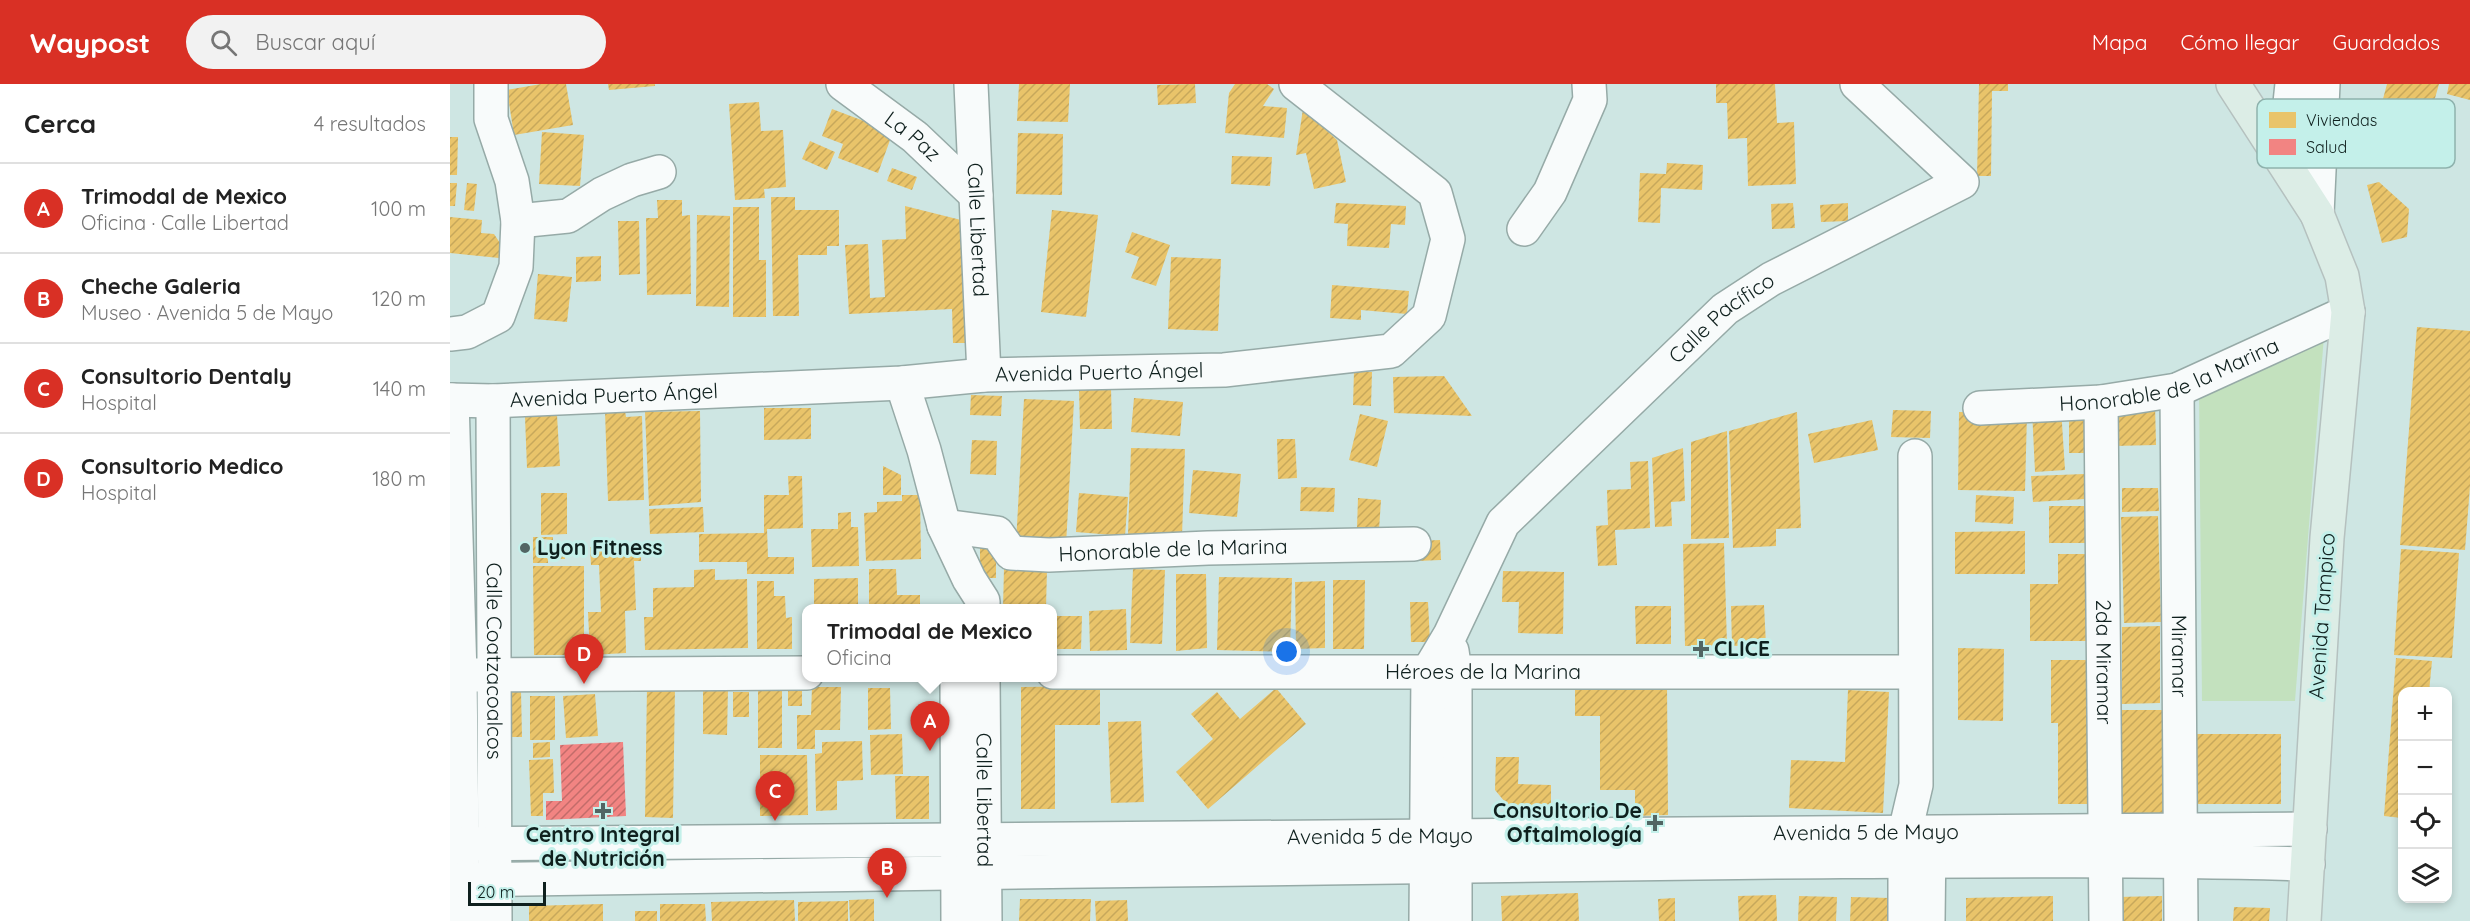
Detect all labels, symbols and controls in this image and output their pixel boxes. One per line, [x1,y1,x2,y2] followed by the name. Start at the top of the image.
[186,15,606,69] search box
[30,25,150,60] text: Waypost
[207,26,240,59] icon: search
[255,28,375,56] text: Buscar aquí
[2092,29,2147,55] text: Mapa
[2180,29,2299,55] text: Cómo llegar
[2332,29,2440,55] text: Guardados
[2257,99,2455,168] legend
[880,105,946,166] street label: La Paz
[24,107,96,140] text: Cerca
[2306,110,2377,130] text: Viviendas
[314,111,426,136] text: 4 resultados
[2306,137,2347,157] text: Salud
[963,162,995,298] street label: Calle Libertad
[81,182,287,210] text: Trimodal de Mexico
[37,196,50,221] text: A
[371,196,426,221] text: 100 m
[81,210,289,235] text: Oficina · Calle Libertad
[1663,266,1779,368] street label: Calle Pacífico
[81,272,241,300] text: Cheche Galeria
[37,286,50,311] text: B
[372,286,426,311] text: 120 m
[81,300,333,325] text: Museo · Avenida 5 de Mayo
[2058,331,2283,416] street label: Honorable de la Marina
[995,356,1204,387] street label: Avenida Puerto Ángel
[81,362,292,390] text: Consultorio Dentaly
[37,376,50,401] text: C
[373,376,426,401] text: 140 m
[509,377,719,412] street label: Avenida Puerto Ángel
[81,390,157,415] text: Hospital
[81,452,283,480] text: Consultorio Medico
[36,466,51,491] text: D
[372,466,426,491] text: 180 m
[81,480,157,505] text: Hospital
[1058,532,1288,567] street label: Honorable de la Marina
[2302,532,2340,700] street label: Avenida Tampico
[537,534,663,560] place label: Lyon Fitness
[518,541,532,555] marker: Lyon Fitness
[482,562,508,760] street label: Calle Coatzacoalcos
[2091,599,2118,725] street label: 2da Miramar
[802,604,1057,682] popup
[2167,615,2193,697] street label: Miramar
[827,617,1032,645] text: Trimodal de Mexico
[564,634,604,684] pin: D
[1714,635,1770,661] place label: CLICE
[1272,637,1301,666] your location
[1692,640,1710,658] marker: CLICE
[827,645,892,670] text: Oficina
[1385,658,1581,684] street label: Héroes de la Marina
[2398,687,2452,903] map controls
[2398,687,2452,741] button: +
[910,702,950,751] pin: A
[971,733,999,867] street label: Calle Libertad
[2398,741,2452,795] button: −
[756,772,794,821] pin: C
[2398,795,2452,849] button: locate
[1493,797,1642,847] place label: Consultorio De Oftalmología
[594,802,612,820] marker: Centro Integral de Nutrición
[1646,814,1664,832] marker: Consultorio De Oftalmología
[1773,818,1959,845] street label: Avenida 5 de Mayo
[526,821,680,871] place label: Centro Integral de Nutrición
[1287,822,1473,849] street label: Avenida 5 de Mayo
[868,848,906,898] pin: B
[2398,849,2452,903] button: layers
[468,879,546,906] scale bar
[477,882,514,902] text: 20 m

